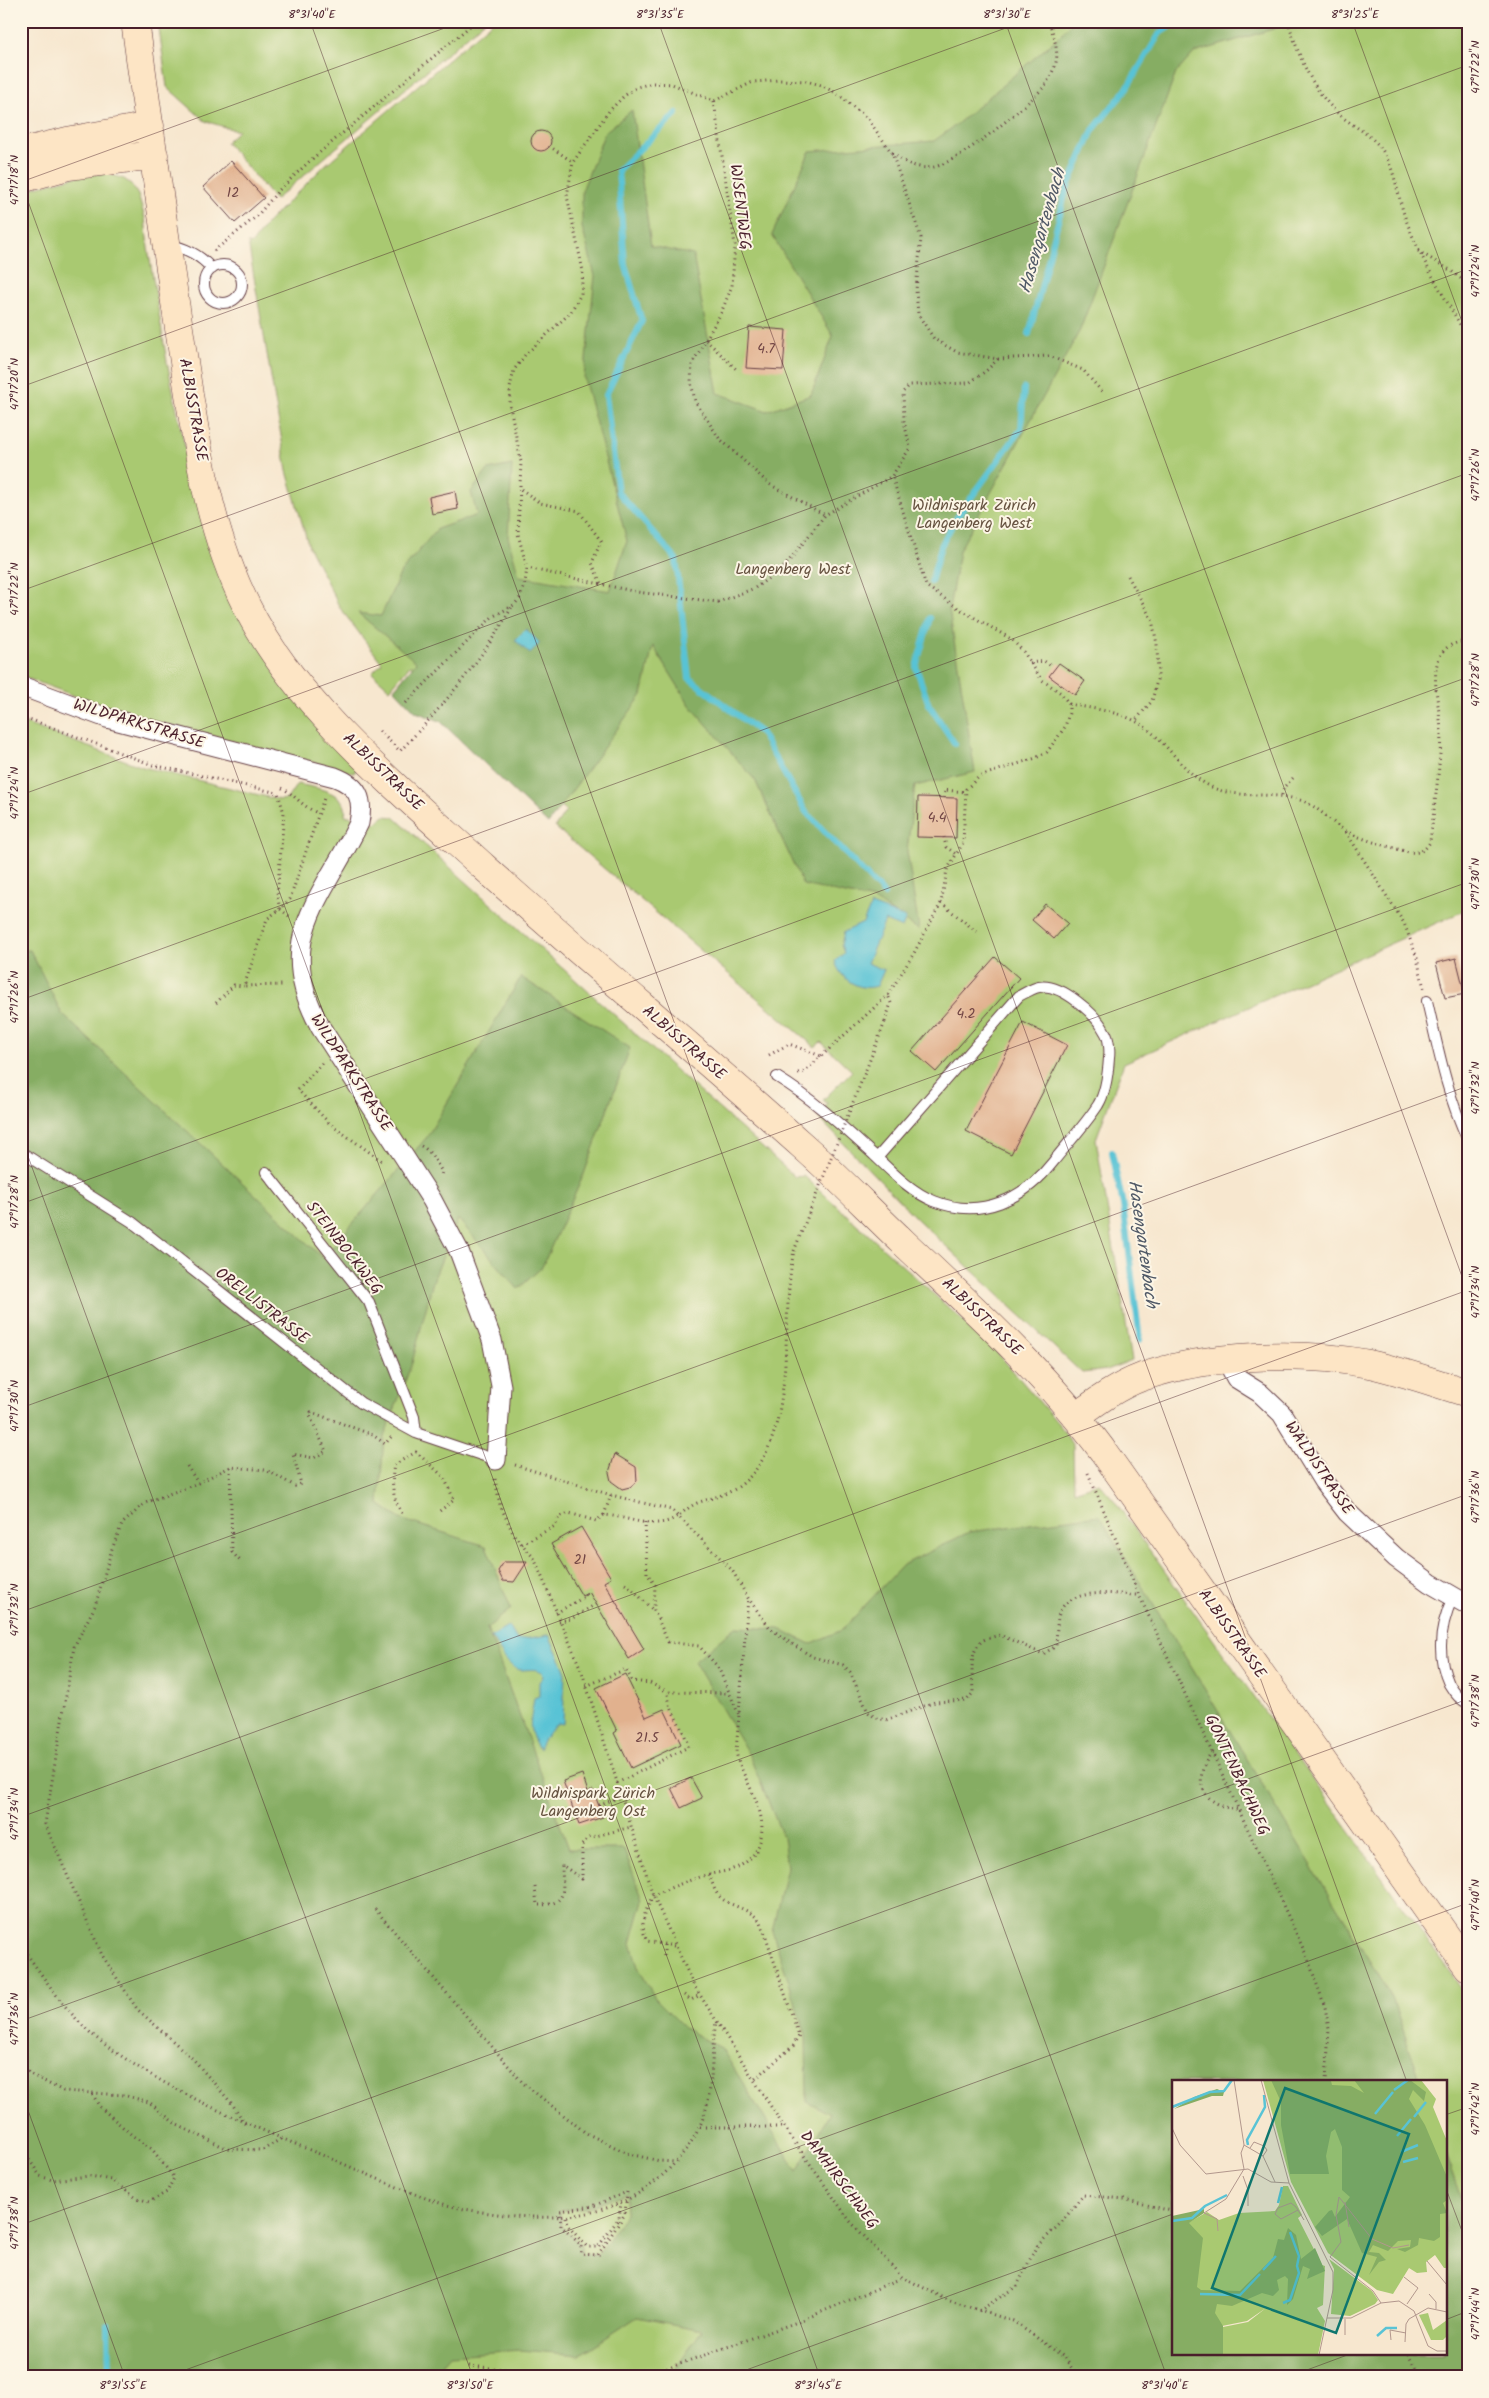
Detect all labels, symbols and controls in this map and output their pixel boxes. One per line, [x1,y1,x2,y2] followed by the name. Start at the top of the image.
[288,5,337,24] text: 8°31'40"E
[636,5,685,24] text: 8°31'35"E
[983,5,1032,24] text: 8°31'30"E
[1331,5,1380,24] text: 8°31'25"E
[1466,40,1485,94] text: 47°17'22"N
[5,155,24,205] text: 47°17'18"N
[722,163,758,251] street label: WISENTWEG
[1011,164,1075,297] water label: Hasengartenbach
[227,182,239,204] house number: 12
[1466,245,1485,297] text: 47°17'24"N
[757,338,775,360] house number: 4.7
[172,356,215,464] street label: ALBISSTRASSE
[5,358,24,410] text: 47°17'20"N
[1466,449,1485,502] text: 47°17'26"N
[912,493,1036,536] park label: Wildnispark Zürich Langenberg West
[735,557,852,582] park label: Langenberg West
[5,562,24,616] text: 47°17'22"N
[1466,653,1485,707] text: 47°17'28"N
[70,692,208,756] street label: WILDPARKSTRASSE
[337,727,430,818] street label: ALBISSTRASSE
[5,767,24,819] text: 47°17'24"N
[928,807,947,829] house number: 4.4
[1466,858,1485,910] text: 47°17'30"N
[5,971,24,1024] text: 47°17'26"N
[636,999,732,1087] street label: ALBISSTRASSE
[956,1003,976,1025] house number: 4.2
[303,1009,399,1137] street label: WILDPARKSTRASSE
[1466,1061,1485,1115] text: 47°17'32"N
[5,1175,24,1229] text: 47°17'28"N
[1119,1178,1166,1311] water label: Hasengartenbach
[299,1196,389,1300] street label: STEINBOCKWEG
[210,1261,315,1351] street label: ORELLISTRASSE
[1466,1266,1485,1318] text: 47°17'34"N
[936,1272,1029,1363] street label: ALBISSTRASSE
[5,1380,24,1432] text: 47°17'30"N
[1278,1416,1360,1521] street label: WALDISTRASSE
[1466,1471,1485,1523] text: 47°17'36"N
[574,1549,586,1571] house number: 21
[5,1583,24,1637] text: 47°17'32"N
[1192,1584,1273,1685] street label: ALBISSTRASSE
[1466,1674,1485,1728] text: 47°17'38"N
[1198,1710,1276,1840] street label: GONTENBACHWEG
[635,1727,660,1749] house number: 21.5
[531,1781,655,1824] park label: Wildnispark Zürich Langenberg Ost
[5,1788,24,1840] text: 47°17'34"N
[1466,1879,1485,1931] text: 47°17'40"N
[5,1993,24,2045] text: 47°17'36"N
[1172,2080,1446,2356] inset map
[1466,2083,1485,2135] text: 47°17'42"N
[793,2125,885,2235] street label: DAMHIRSCHWEG
[5,2196,24,2250] text: 47°17'38"N
[1466,2288,1485,2340] text: 47°17'44"N
[99,2376,148,2395] text: 8°31'55"E
[446,2376,495,2395] text: 8°31'50"E
[794,2376,843,2395] text: 8°31'45"E
[1141,2376,1190,2395] text: 8°31'40"E

